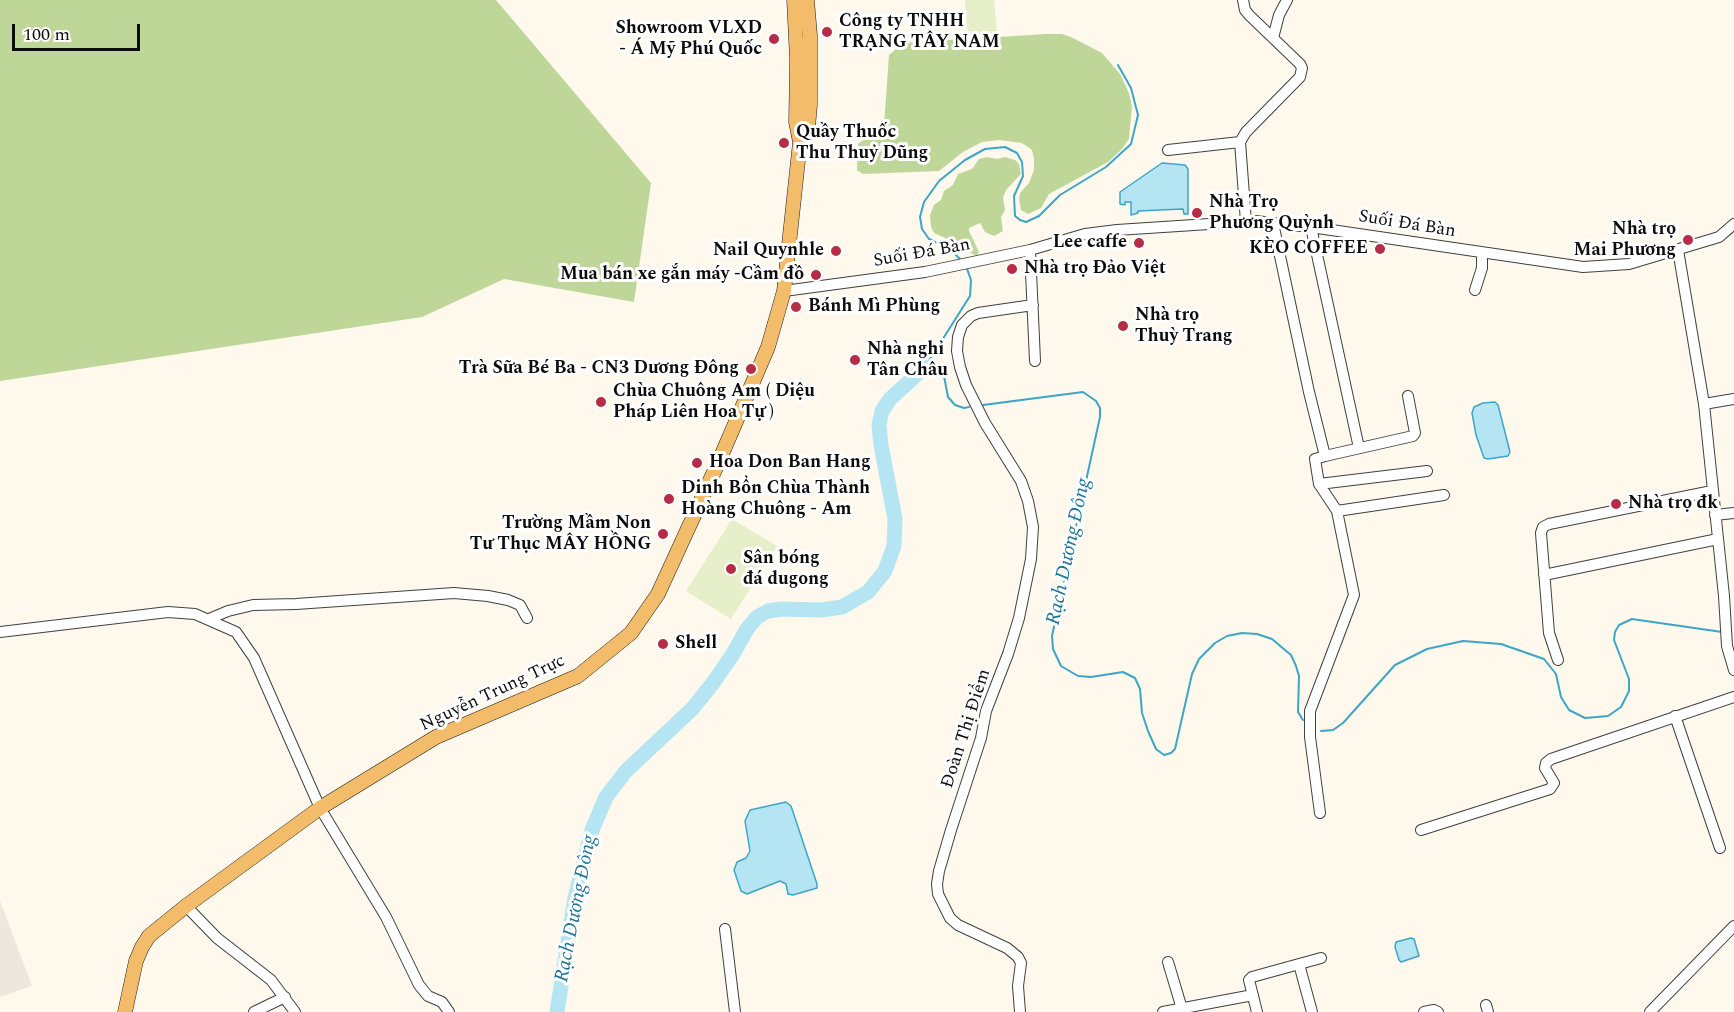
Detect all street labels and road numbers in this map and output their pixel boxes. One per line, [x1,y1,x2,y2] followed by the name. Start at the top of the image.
[1357,207,1457,243] street label: Suối Đá Bàn
[872,235,972,273] street label: Suối Đá Bàn
[417,651,569,737] street label: Nguyễn Trung Trực
[938,667,996,791] street label: Đoàn Thị Điểm

